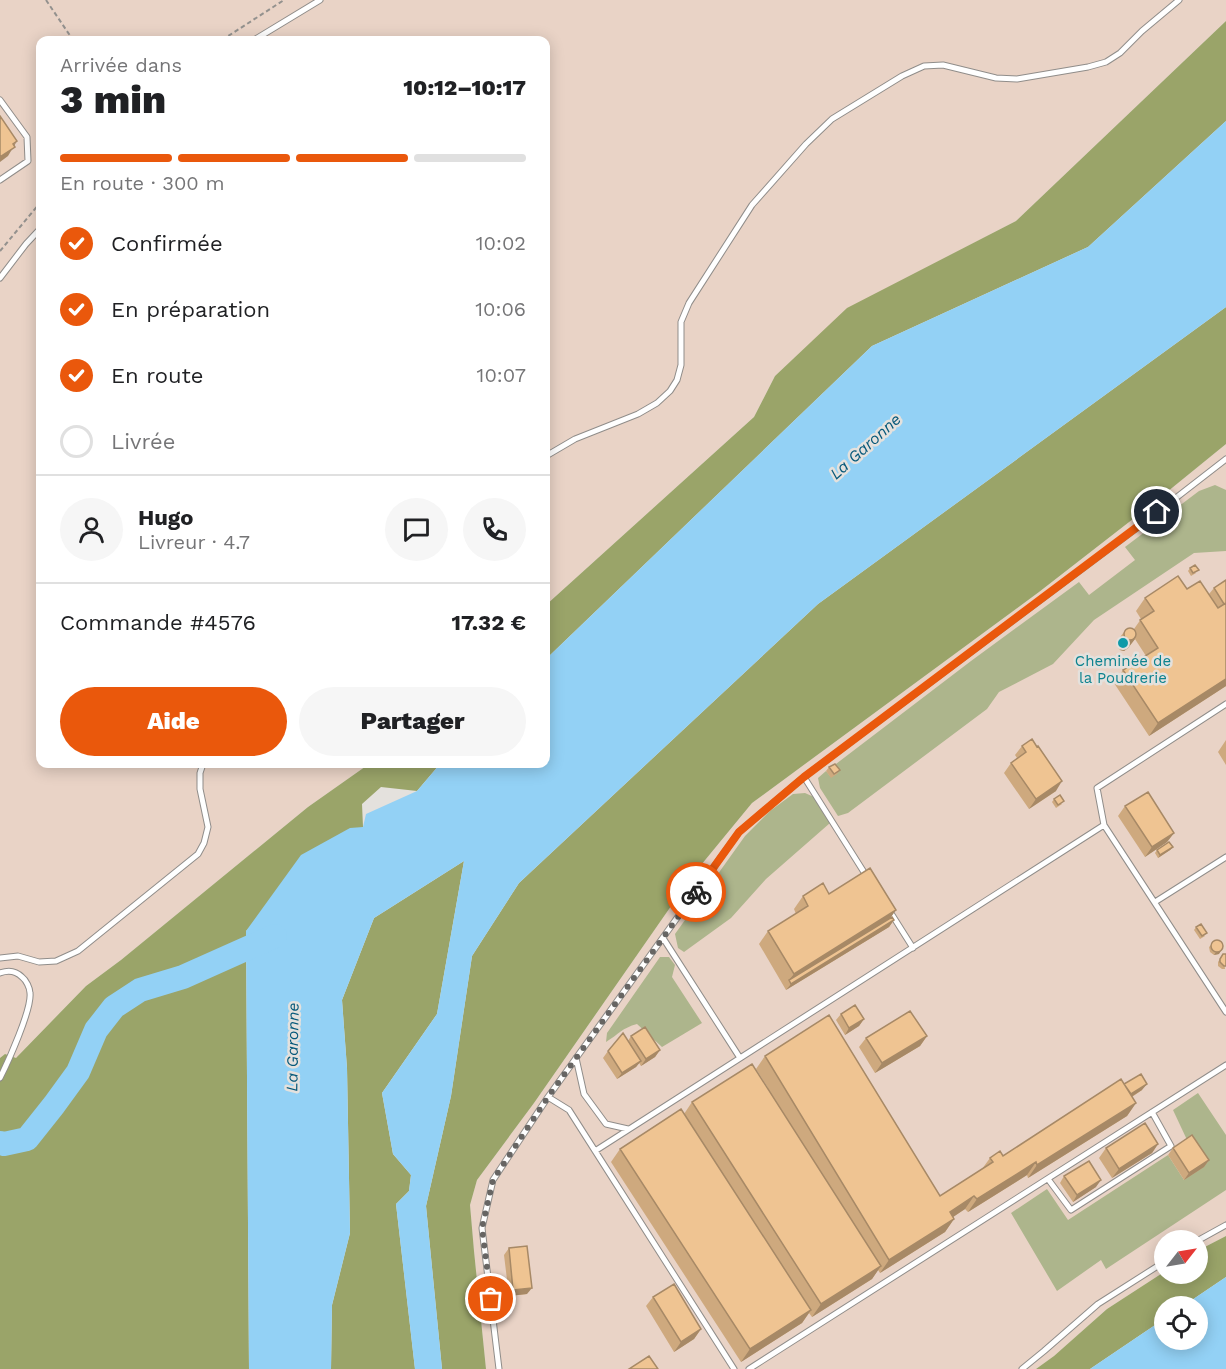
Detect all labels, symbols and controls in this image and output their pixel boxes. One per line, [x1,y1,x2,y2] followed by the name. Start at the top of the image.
[60,53,182,77] text: Arrivée dans
[403,75,526,100] text: 10:12–10:17
[60,77,166,122] text: 3 min
[60,171,225,195] text: En route · 300 m
[60,227,93,260] icon: check
[111,231,223,256] text: Confirmée
[476,231,526,255] text: 10:02
[60,293,93,326] icon: check
[111,297,270,322] text: En préparation
[475,297,526,321] text: 10:06
[60,359,93,392] icon: check
[111,363,203,388] text: En route
[477,363,526,387] text: 10:07
[826,409,905,483] water label: La Garonne
[111,429,175,454] text: Livrée
[1131,486,1182,537] pin
[1140,495,1173,528] icon: home
[60,498,123,561] button: person
[385,498,448,561] button: chat
[463,498,526,561] button: phone
[138,505,193,530] text: Hugo
[138,530,250,554] text: Livreur · 4.7
[60,610,256,635] text: Commande #4576
[451,610,526,635] text: 17.32 €
[1116,636,1130,650] marker: Cheminée de la Poudrerie
[1075,652,1171,687] place label: Cheminée de la Poudrerie
[60,687,287,756] button: Aide
[299,687,526,756] button: Partager
[666,862,726,922] courier
[680,876,713,909] icon: bike
[282,1002,303,1092] water label: La Garonne
[1154,1230,1208,1284] north arrow
[1154,1230,1208,1350] map controls
[465,1273,516,1324] pin
[474,1282,507,1315] icon: bag
[1154,1296,1208,1350] button: locate

